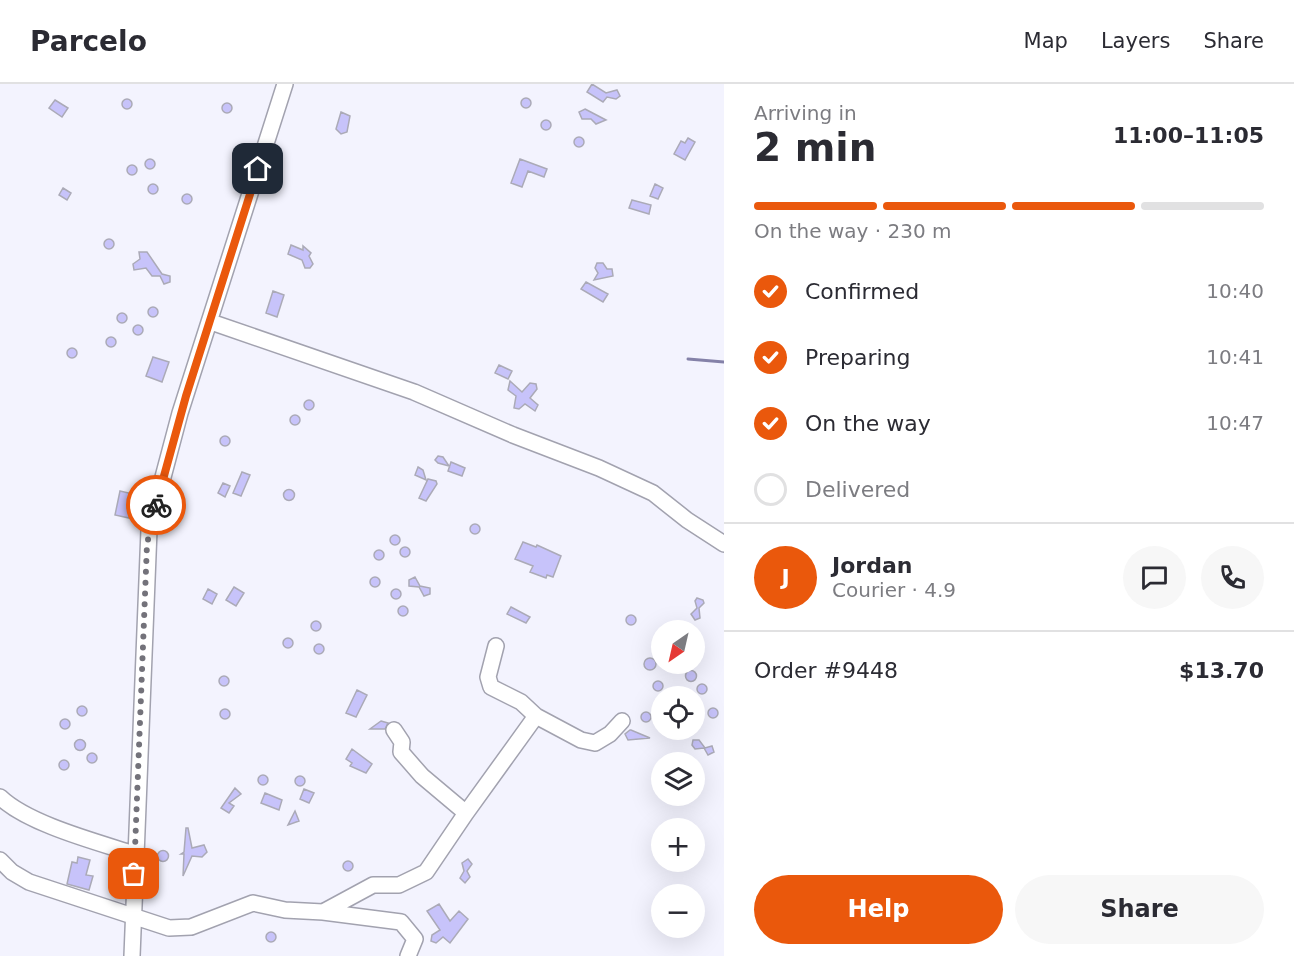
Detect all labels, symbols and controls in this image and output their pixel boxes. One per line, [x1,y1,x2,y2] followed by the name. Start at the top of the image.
[30,25,147,58] text: Parcelo
[1024,29,1068,53] text: Map
[1101,29,1170,53] text: Layers
[1203,29,1264,53] text: Share
[754,101,857,125] text: Arriving in
[1113,123,1264,148] text: 11:00–11:05
[754,125,876,170] text: 2 min
[232,143,283,194] pin
[241,152,274,185] icon: home
[754,219,952,243] text: On the way · 230 m
[754,275,787,308] icon: check
[805,279,919,304] text: Confirmed
[1206,279,1264,303] text: 10:40
[754,341,787,374] icon: check
[805,345,911,370] text: Preparing
[1206,345,1264,369] text: 10:41
[754,407,787,440] icon: check
[805,411,931,436] text: On the way
[1206,411,1264,435] text: 10:47
[126,475,186,535] courier
[805,477,910,502] text: Delivered
[140,489,173,522] icon: bike
[1123,546,1186,609] button: chat
[1201,546,1264,609] button: phone
[832,553,912,578] text: Jordan
[781,565,790,590] text: J
[832,578,956,602] text: Courier · 4.9
[651,620,705,674] north arrow
[651,620,705,938] map controls
[754,658,898,683] text: Order #9448
[1179,658,1264,683] text: $13.70
[651,686,705,740] button: locate
[651,752,705,806] button: layers
[651,818,705,872] button: +
[108,848,159,899] pin
[117,857,150,890] icon: bag
[754,875,1003,944] button: Help
[1015,875,1264,944] button: Share
[651,884,705,938] button: −

